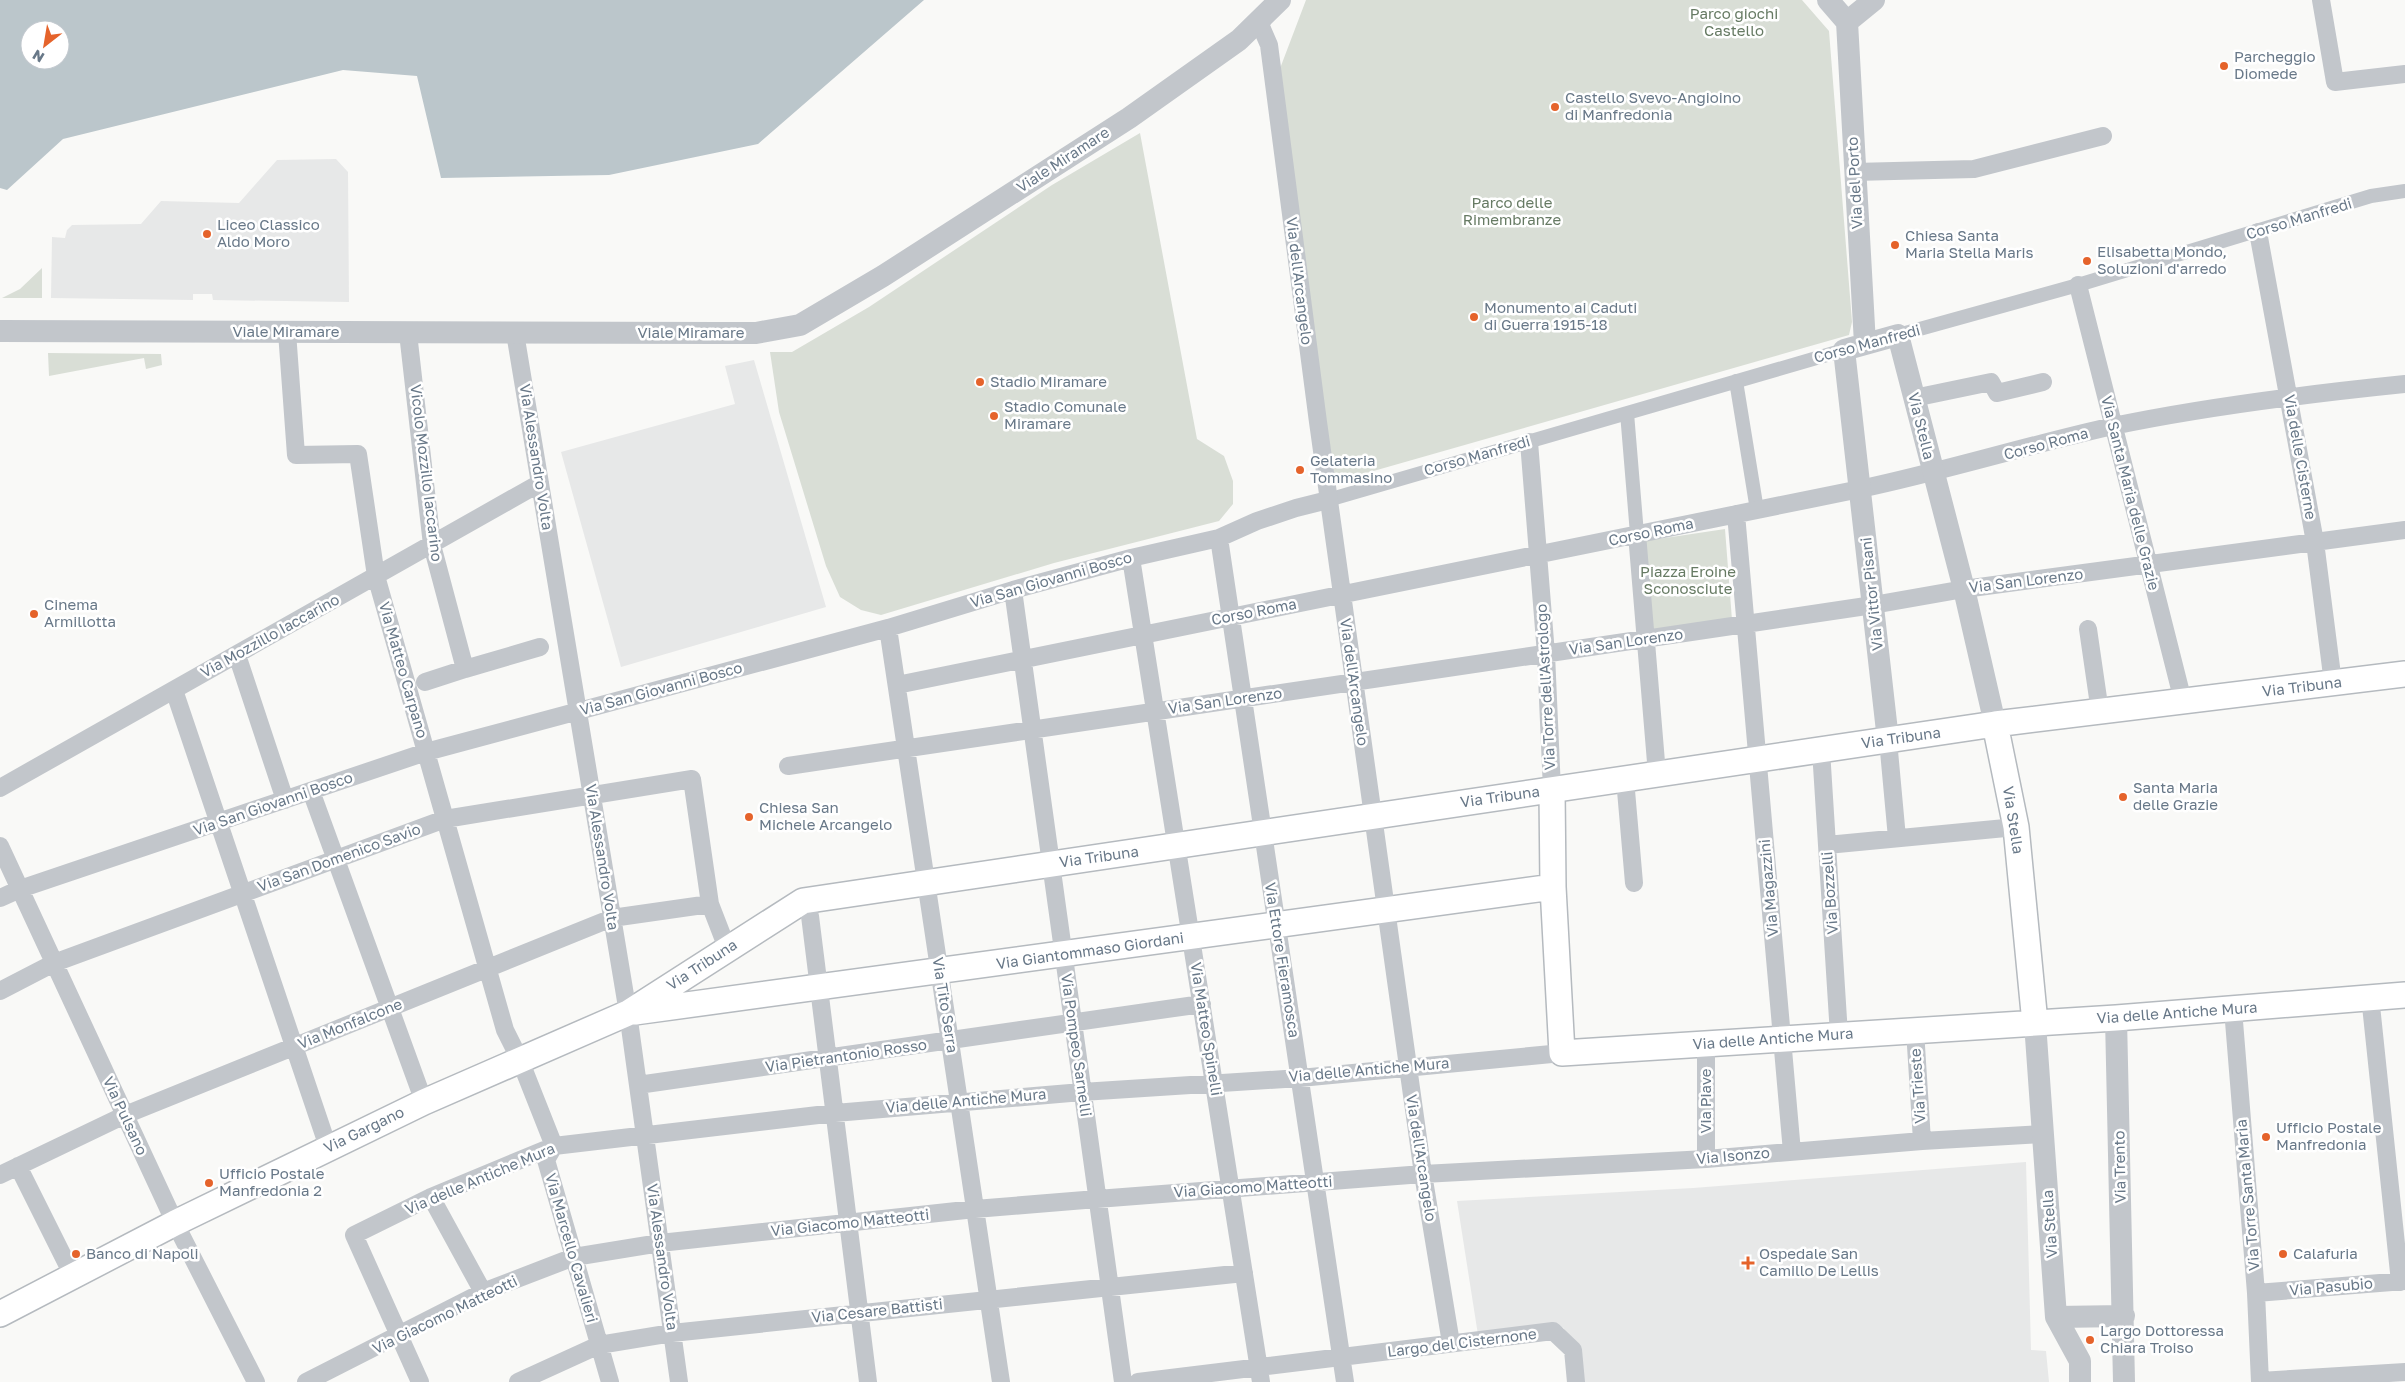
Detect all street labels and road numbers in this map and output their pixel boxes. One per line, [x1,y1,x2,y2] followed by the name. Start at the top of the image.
[1013,122,1112,196] street label: Viale Miramare
[1843,136,1865,230] street label: Via del Porto
[2244,193,2354,243] street label: Corso Manfredi
[1283,216,1317,346] street label: Via dell'Arcangelo
[1812,320,1922,366] street label: Corso Manfredi
[233,322,340,340] street label: Viale Miramare
[638,323,745,341] street label: Viale Miramare
[517,382,557,531] street label: Via Alessandro Volta
[407,383,447,562] street label: Vicolo Mozzillo Iaccarino
[1905,390,1939,461] street label: Via Stella
[2281,393,2321,521] street label: Via delle Cisterne
[2098,394,2164,592] street label: Via Santa Maria delle Grazie
[2002,423,2090,463] street label: Corso Roma
[1422,431,1532,479] street label: Corso Manfredi
[1607,513,1695,549] street label: Corso Roma
[1856,536,1886,652] street label: Via Vittor Pisani
[968,547,1134,611] street label: Via San Giovanni Bosco
[1968,564,2084,596] street label: Via San Lorenzo
[197,589,342,681] street label: Via Mozzillo Iaccarino
[1210,594,1298,628] street label: Corso Roma
[376,599,432,740] street label: Via Matteo Carpano
[1532,603,1558,771] street label: Via Torre dell'Astrologo
[1337,617,1373,747] street label: Via dell'Arcangelo
[1568,624,1684,658] street label: Via San Lorenzo
[578,658,744,718] street label: Via San Giovanni Bosco
[2261,672,2343,700] street label: Via Tribuna
[1167,683,1283,717] street label: Via San Lorenzo
[1860,723,1942,751] street label: Via Tribuna
[191,767,355,839] street label: Via San Giovanni Bosco
[583,782,623,931] street label: Via Alessandro Volta
[1459,782,1541,810] street label: Via Tribuna
[2000,785,2028,855] street label: Via Stella
[255,819,423,895] street label: Via San Domenico Savio
[1755,838,1781,938] street label: Via Magazzini
[1058,842,1140,870] street label: Via Tribuna
[1817,851,1841,935] street label: Via Bozzelli
[1262,881,1304,1039] street label: Via Ettore Fieramosca
[995,928,1185,972] street label: Via Giantommaso Giordani
[663,935,740,994] street label: Via Tribuna
[930,956,962,1054] street label: Via Tito Serra
[1188,961,1226,1097] street label: Via Matteo Spinelli
[1058,972,1096,1118] street label: Via Pompeo Sarnelli
[295,994,405,1052] street label: Via Monfalcone
[2096,997,2258,1027] street label: Via delle Antiche Mura
[1692,1023,1854,1053] street label: Via delle Antiche Mura
[764,1035,928,1075] street label: Via Pietrantonio Rosso
[1905,1048,1929,1124] street label: Via Trieste
[1288,1053,1450,1085] street label: Via delle Antiche Mura
[1696,1068,1714,1134] street label: Via Piave
[100,1073,152,1158] street label: Via Pulsano
[885,1084,1047,1116] street label: Via delle Antiche Mura
[1403,1093,1441,1223] street label: Via dell'Arcangelo
[321,1102,407,1156] street label: Via Gargano
[2231,1118,2263,1272] street label: Via Torre Santa Maria
[2109,1130,2129,1204] street label: Via Trento
[402,1138,557,1218] street label: Via delle Antiche Mura
[1695,1143,1770,1167] street label: Via Isonzo
[542,1171,602,1325] street label: Via Marcello Cavalieri
[1173,1171,1333,1201] street label: Via Giacomo Matteotti
[644,1182,682,1331] street label: Via Alessandro Volta
[2038,1189,2060,1259] street label: Via Stella
[770,1205,930,1239] street label: Via Giacomo Matteotti
[369,1271,520,1357] street label: Via Giacomo Matteotti
[2288,1273,2373,1299] street label: Via Pasubio
[810,1294,943,1326] street label: Via Cesare Battisti
[1386,1324,1538,1360] street label: Largo del Cisternone

